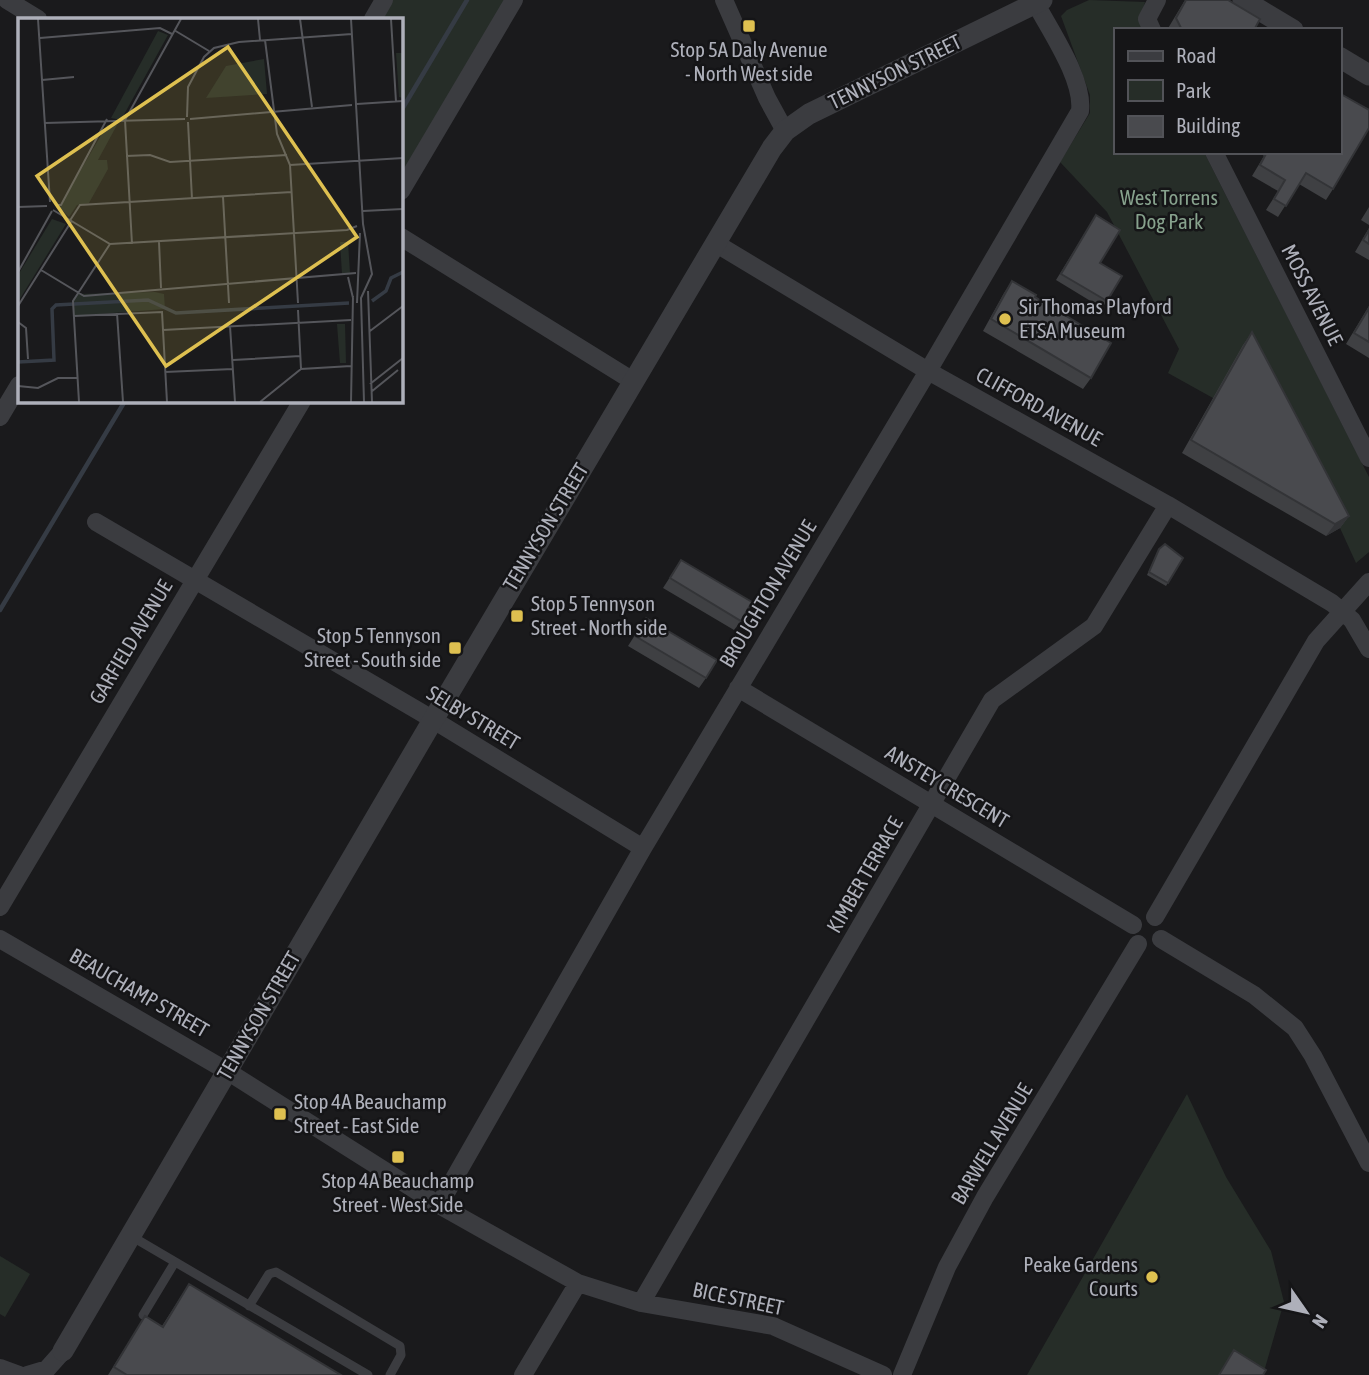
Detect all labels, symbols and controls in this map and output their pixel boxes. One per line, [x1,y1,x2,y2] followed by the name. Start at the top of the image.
[18,18,402,402] inset map
[741,18,757,34] marker: Stop 5A Daly Avenue - North West side
[1114,28,1341,154] legend
[824,29,965,114] street label: TENNYSON STREET
[671,37,827,85] place label: Stop 5A Daly Avenue - North West side
[1176,43,1216,67] text: Road
[1176,78,1211,102] text: Park
[1176,113,1240,137] text: Building
[1120,185,1218,233] park label: West Torrens Dog Park
[1277,240,1349,349] street label: MOSS AVENUE
[1019,294,1172,342] place label: Sir Thomas Playford ETSA Museum
[997,311,1013,327] marker: Sir Thomas Playford ETSA Museum
[972,362,1107,451] street label: CLIFFORD AVENUE
[498,458,593,595] street label: TENNYSON STREET
[714,516,821,671] street label: BROUGHTON AVENUE
[84,575,177,708] street label: GARFIELD AVENUE
[531,591,667,639] place label: Stop 5 Tennyson Street - North side
[509,608,525,624] marker: Stop 5 Tennyson Street - North side
[304,623,441,671] place label: Stop 5 Tennyson Street - South side
[447,640,463,656] marker: Stop 5 Tennyson Street - South side
[423,680,524,754] street label: SELBY STREET
[882,740,1014,832] street label: ANSTEY CRESCENT
[821,812,907,937] street label: KIMBER TERRACE
[66,943,213,1042] street label: BEAUCHAMP STREET
[212,947,305,1084] street label: TENNYSON STREET
[946,1079,1037,1208] street label: BARWELL AVENUE
[294,1089,447,1137] place label: Stop 4A Beauchamp Street - East Side
[272,1106,288,1122] marker: Stop 4A Beauchamp Street - East Side
[390,1149,406,1165] marker: Stop 4A Beauchamp Street - West Side
[322,1168,474,1216] place label: Stop 4A Beauchamp Street - West Side
[1023,1252,1138,1300] place label: Peake Gardens Courts
[1144,1269,1160,1285] marker: Peake Gardens Courts
[691,1277,786,1319] street label: BICE STREET
[1271,1277,1341,1347] north arrow
[1308,1311,1332,1332] text: N

